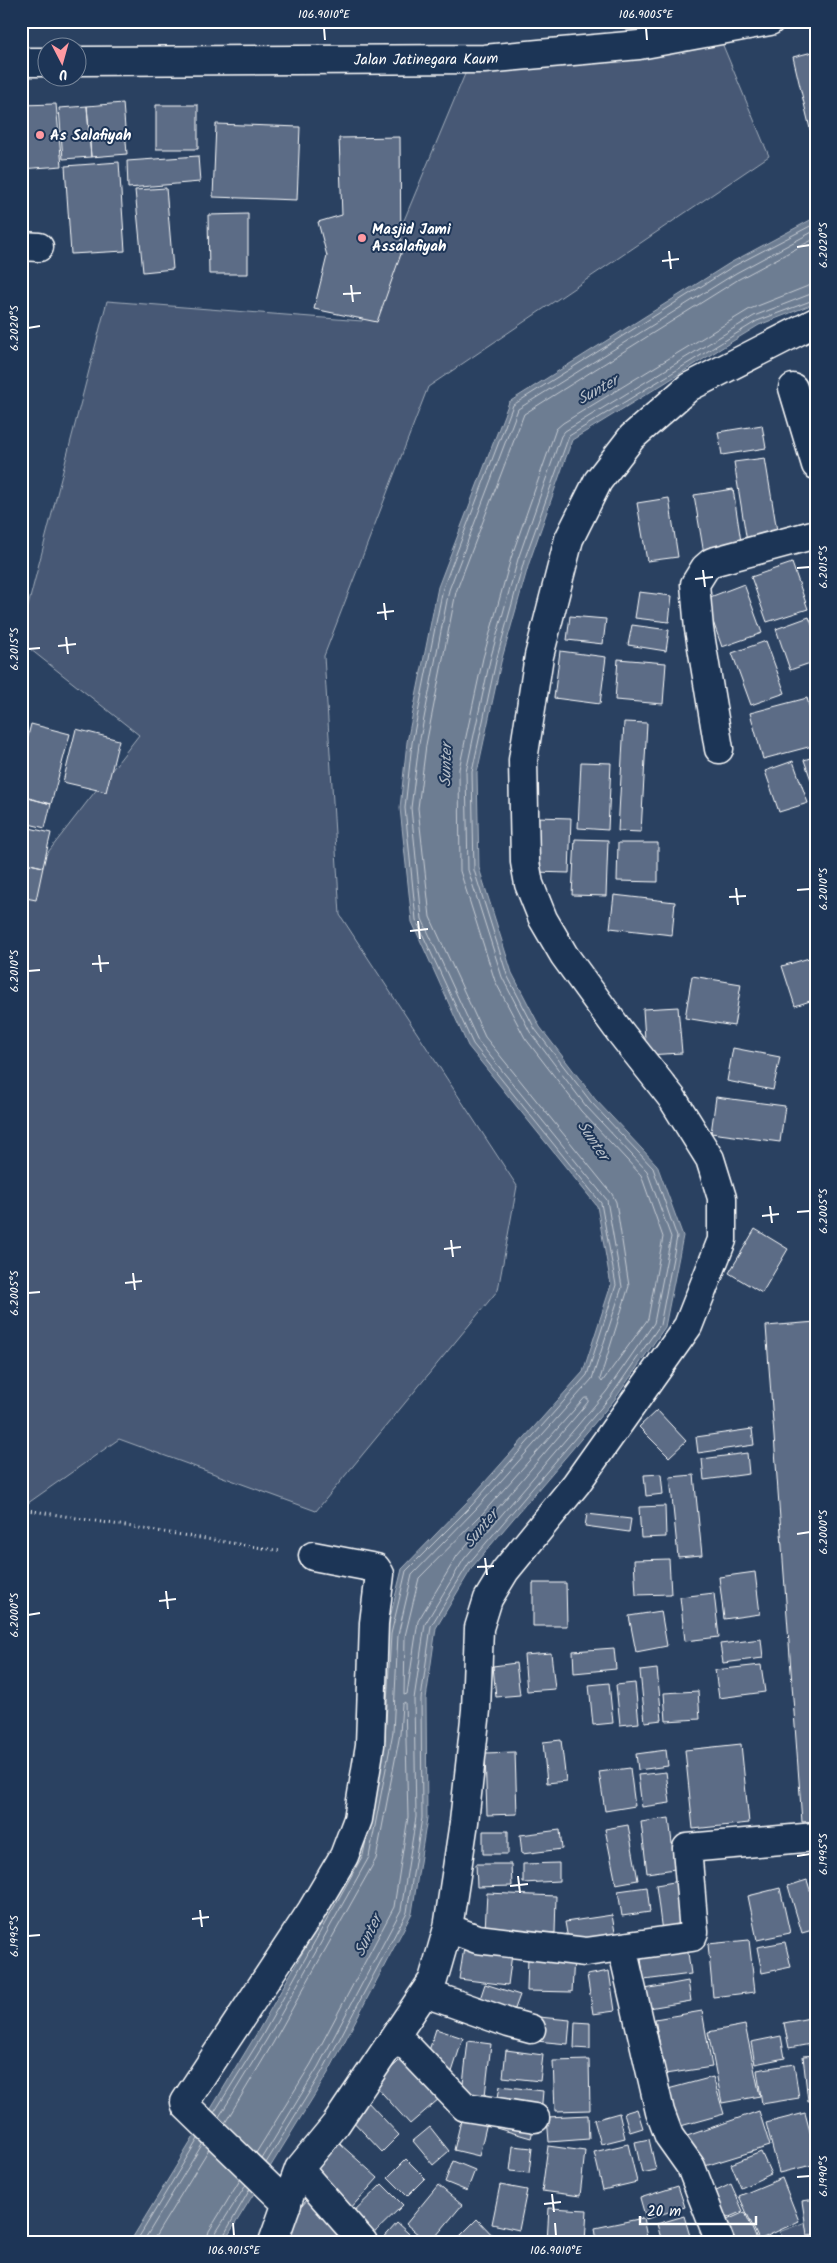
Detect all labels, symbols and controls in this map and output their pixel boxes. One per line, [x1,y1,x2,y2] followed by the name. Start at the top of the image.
[298,5,351,24] text: 106.9010°E
[619,5,674,24] text: 106.9005°E
[38,38,88,88] north arrow
[354,47,499,73] street label: Jalan Jatinegara Kaum
[57,63,69,85] text: U
[50,124,131,148] place label: As Salafiyah
[34,129,46,141] marker: As Salafiyah
[372,218,452,259] place label: Masjid Jami Assalafiyah
[814,221,833,268] text: 6.2020°S
[356,232,368,244] marker: Masjid Jami Assalafiyah
[5,304,24,351] text: 6.2020°S
[573,367,626,412] water label: Sunter
[814,545,833,589] text: 6.2015°S
[5,627,24,671] text: 6.2015°S
[434,739,459,787] water label: Sunter
[814,867,833,910] text: 6.2010°S
[5,949,24,992] text: 6.2010°S
[570,1116,617,1169] water label: Sunter
[814,1188,833,1234] text: 6.2005°S
[5,1270,24,1316] text: 6.2005°S
[458,1501,507,1554] water label: Sunter
[814,1509,833,1554] text: 6.2000°S
[5,1592,24,1637] text: 6.2000°S
[814,1832,833,1875] text: 6.1995°S
[348,1907,391,1961] water label: Sunter
[5,1914,24,1957] text: 6.1995°S
[814,2155,833,2197] text: 6.1990°S
[640,2193,756,2225] scale bar
[647,2200,681,2224] text: 20 m
[208,2241,261,2260] text: 106.9015°E
[530,2241,583,2260] text: 106.9010°E

